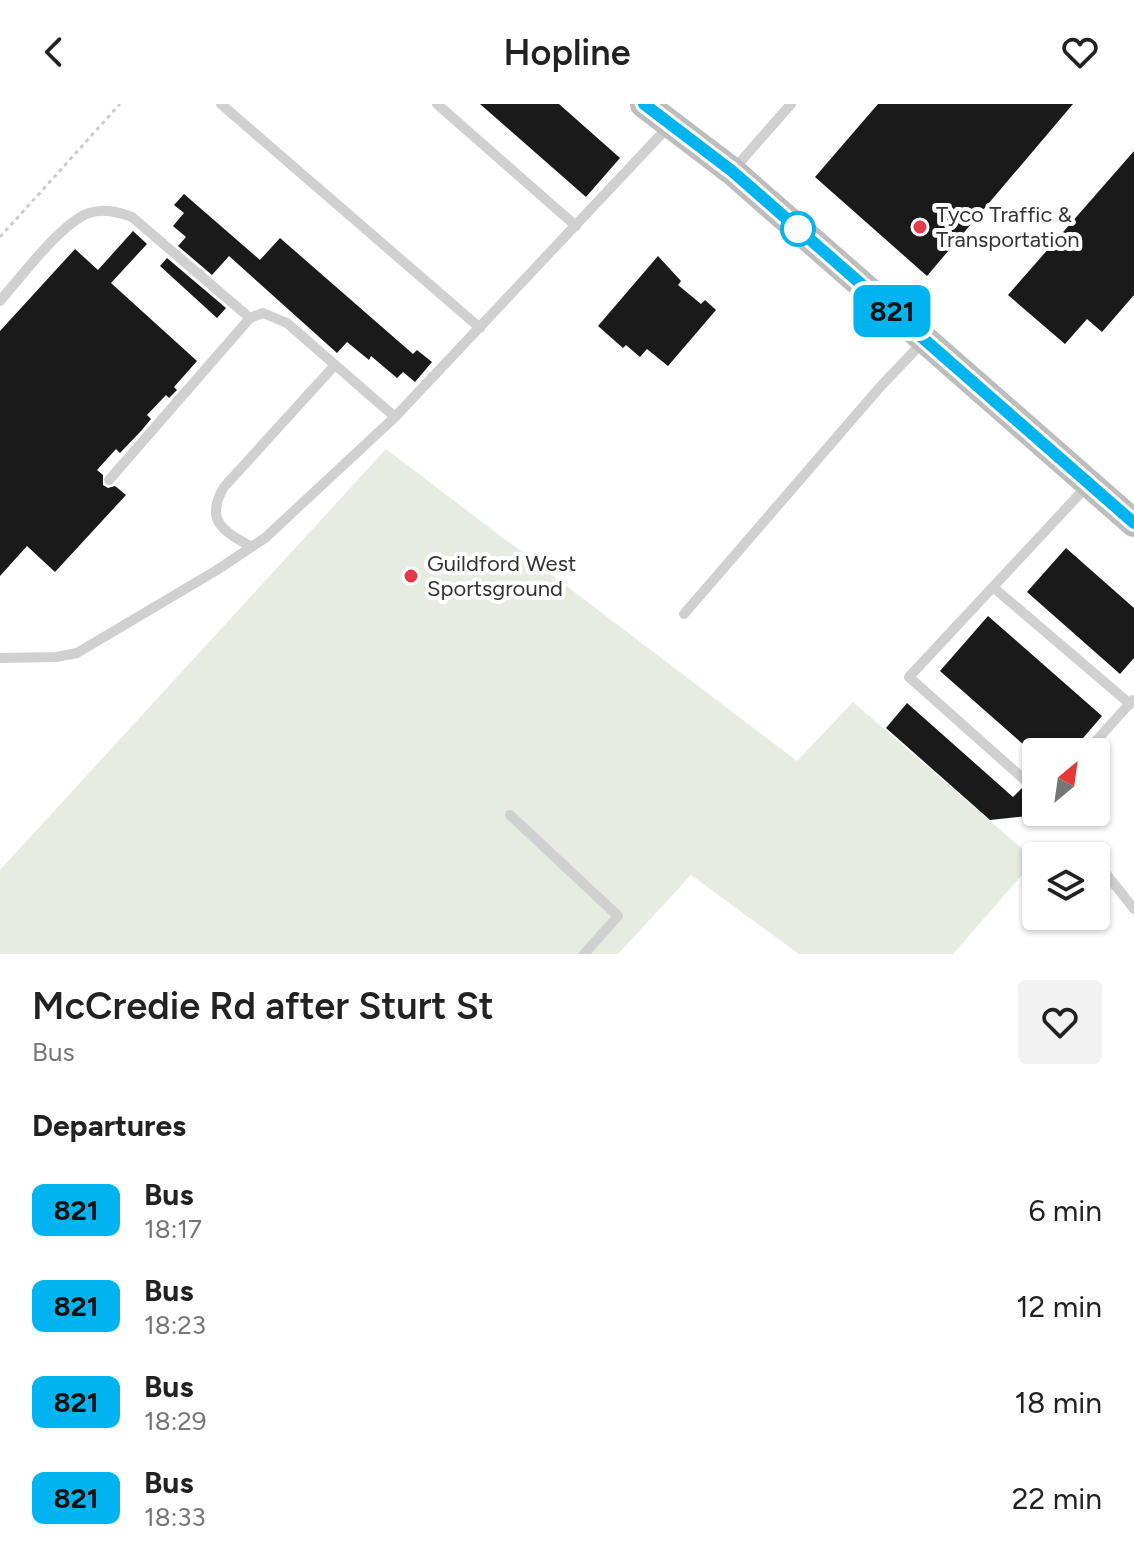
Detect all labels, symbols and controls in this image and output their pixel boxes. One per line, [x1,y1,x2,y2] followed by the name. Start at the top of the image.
[32,30,76,74] icon: back
[1058,30,1102,74] icon: heart
[503,31,631,74] text: Hopline
[936,201,1079,253] place label: Tyco Traffic & Transportation
[781,212,815,246] unlabelled marker
[911,218,929,236] marker: Tyco Traffic & Transportation
[846,285,938,337] line badge: 821
[869,294,915,328] text: 821
[427,550,576,602] place label: Guildford West Sportsground
[402,567,420,585] marker: Guildford West Sportsground
[1022,738,1110,826] north arrow
[1022,738,1110,930] map controls
[1022,842,1110,930] button: layers
[1018,980,1102,1064] button: heart
[32,983,494,1029] text: McCredie Rd after Sturt St
[32,1036,75,1068] text: Bus
[32,1107,186,1144] text: Departures
[144,1176,193,1213] text: Bus
[1028,1192,1102,1229] text: 6 min
[53,1193,99,1227] text: 821
[144,1213,202,1245] text: 18:17
[144,1272,193,1309] text: Bus
[1016,1288,1102,1325] text: 12 min
[53,1289,99,1323] text: 821
[144,1309,206,1341] text: 18:23
[144,1368,193,1405] text: Bus
[1015,1384,1102,1421] text: 18 min
[53,1385,99,1419] text: 821
[144,1405,207,1437] text: 18:29
[144,1464,193,1501] text: Bus
[1012,1480,1102,1517] text: 22 min
[53,1481,99,1515] text: 821
[144,1501,206,1533] text: 18:33

